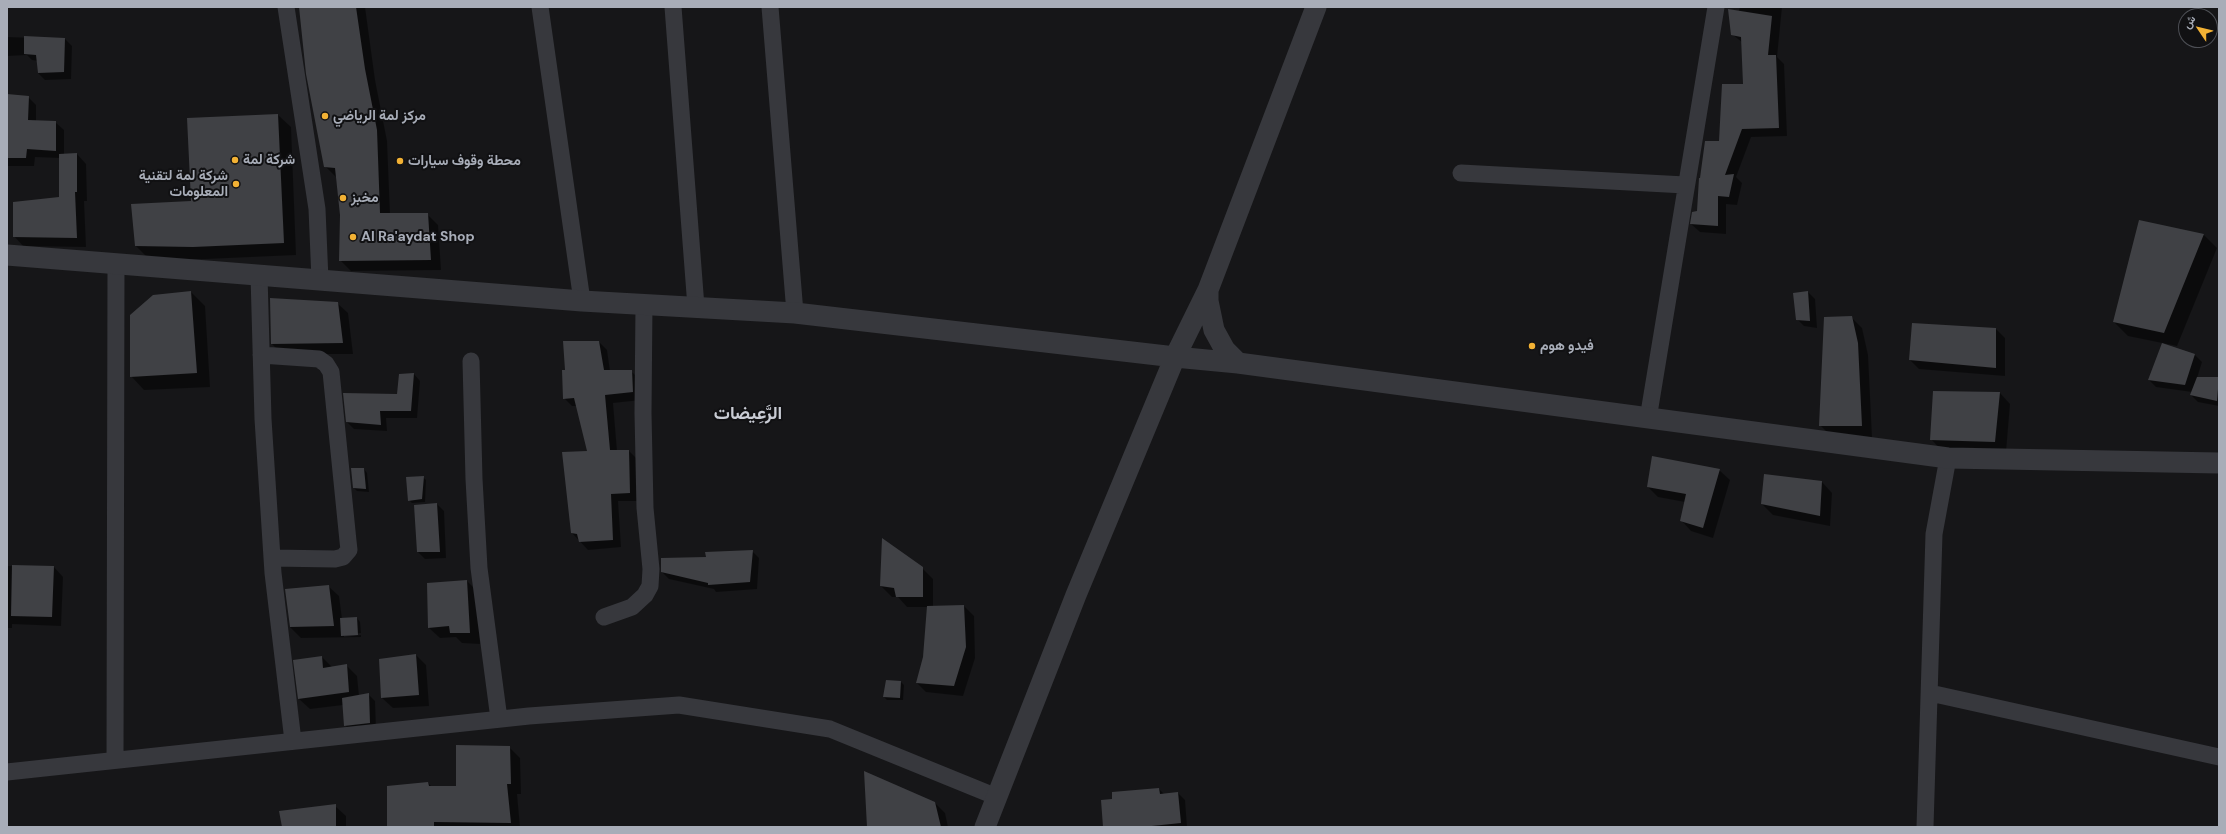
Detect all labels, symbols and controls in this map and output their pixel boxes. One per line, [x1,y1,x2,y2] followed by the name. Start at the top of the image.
[2178,8,2218,48] north arrow
[2179,12,2199,31] text: ش
[333,108,426,124] place label: مركز لمة الرياضي
[320,111,330,121] marker: مركز لمة الرياضي
[243,152,295,168] place label: شركة لمة
[408,153,521,169] place label: محطة وقوف سيارات
[230,155,240,165] marker: شركة لمة
[395,156,405,166] marker: محطة وقوف سيارات
[139,168,228,200] place label: شركة لمة لتقنية المعلومات
[231,179,241,189] marker: شركة لمة لتقنية المعلومات
[351,190,379,206] place label: مخبز
[338,193,348,203] marker: مخبز
[361,229,475,245] place label: Al Ra'aydat Shop
[348,232,358,242] marker: Al Ra'aydat Shop
[1540,338,1594,354] place label: فيدو هوم
[1527,341,1537,351] marker: فيدو هوم
[714,403,782,425] district label: الرَّعِيضات

